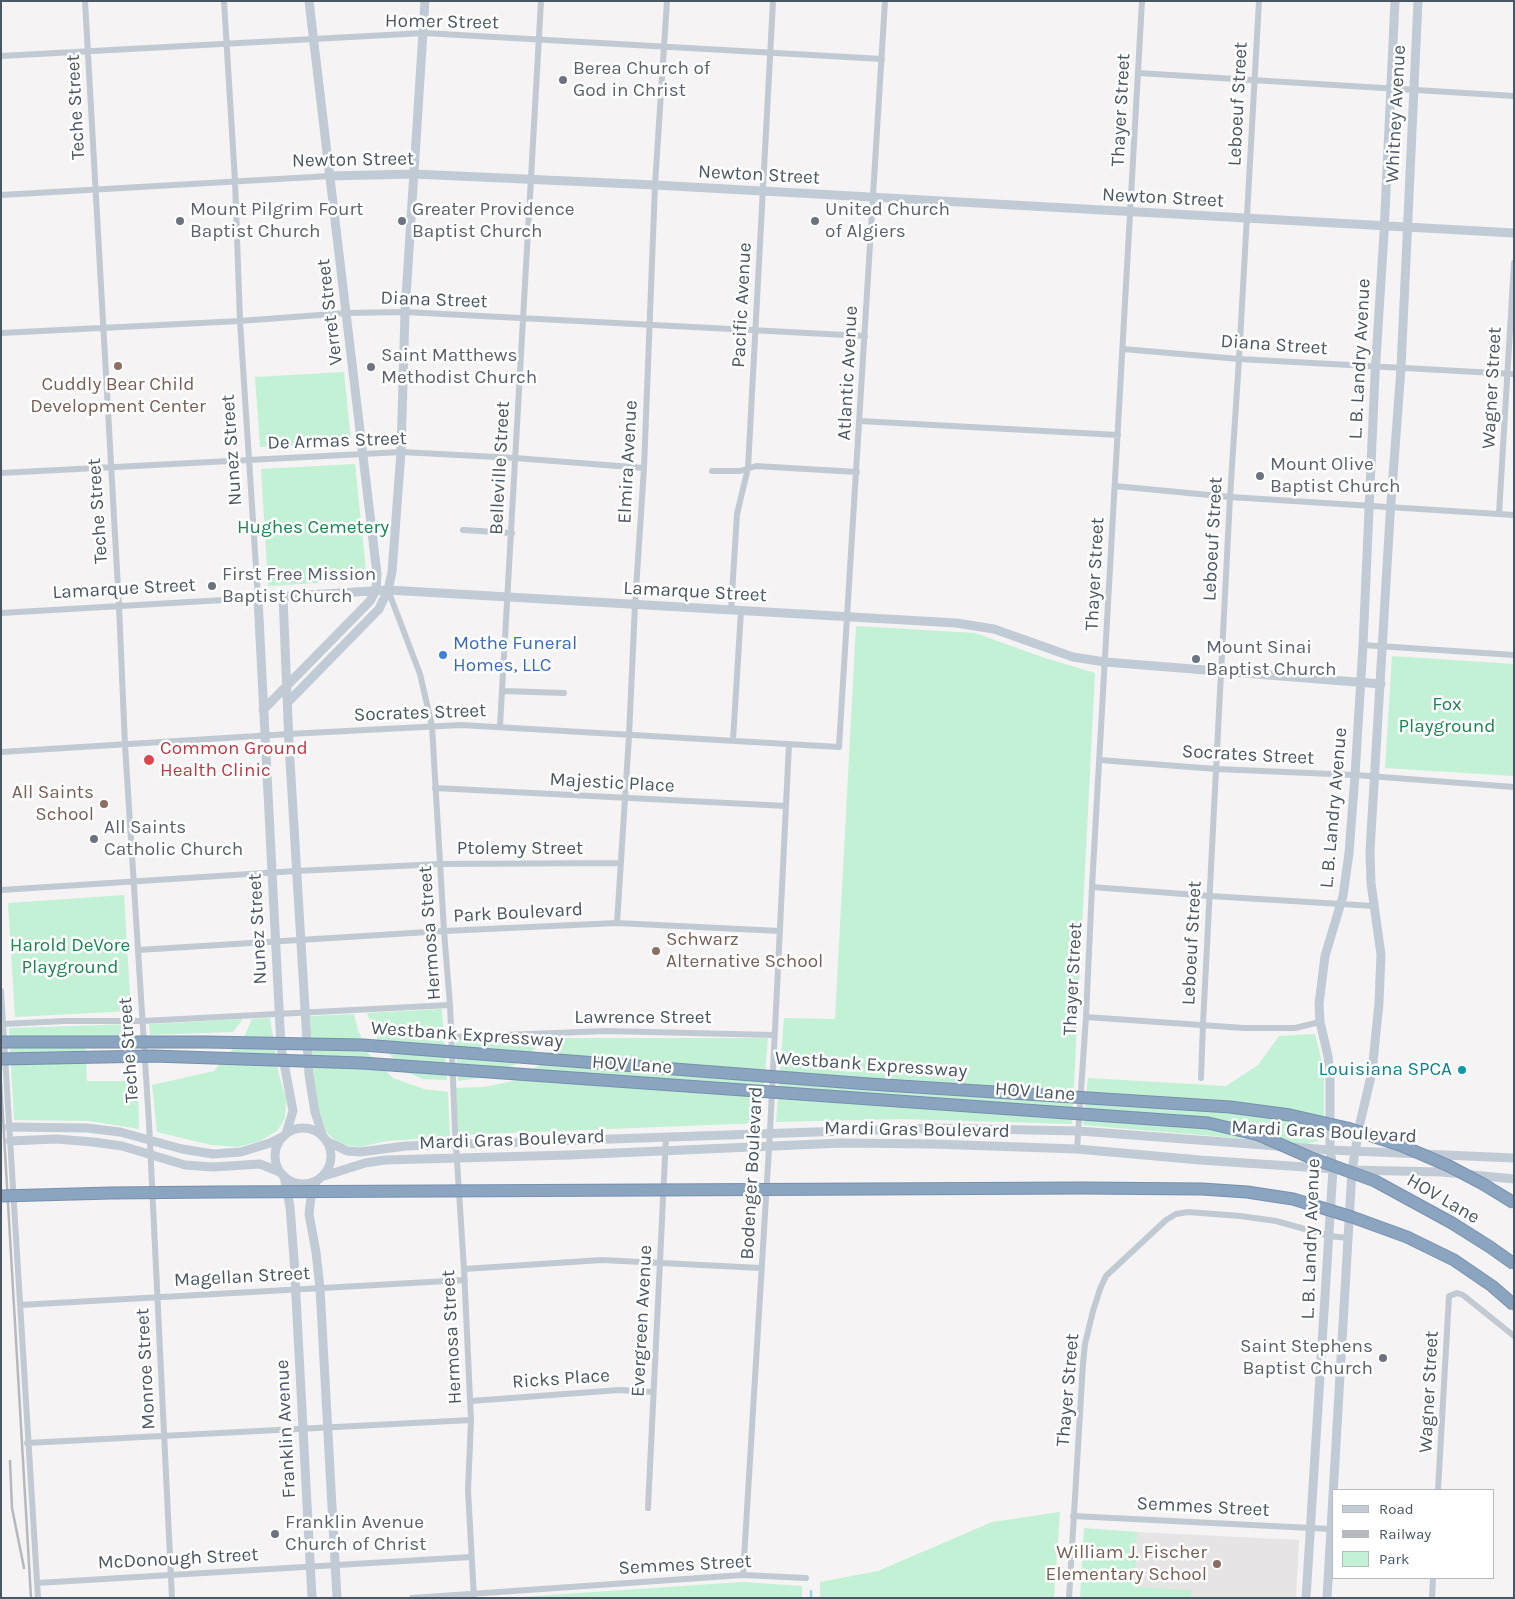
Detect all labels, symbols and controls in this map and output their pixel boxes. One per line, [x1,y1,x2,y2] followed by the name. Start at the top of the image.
[385,10,499,34] street label: Homer Street
[1223,41,1253,167] street label: Leboeuf Street
[1381,44,1411,184] street label: Whitney Avenue
[1107,53,1135,167] street label: Thayer Street
[62,54,90,160] street label: Teche Street
[573,58,710,102] place label: Berea Church of God in Christ
[557,74,569,86] marker: Berea Church of God in Christ
[292,148,414,172] street label: Newton Street
[697,160,821,190] street label: Newton Street
[1101,183,1225,213] street label: Newton Street
[190,199,363,243] place label: Mount Pilgrim Fourt Baptist Church
[412,199,575,243] place label: Greater Providence Baptist Church
[825,199,950,243] place label: United Church of Algiers
[174,215,186,227] marker: Mount Pilgrim Fourt Baptist Church
[396,215,408,227] marker: Greater Providence Baptist Church
[809,215,821,227] marker: United Church of Algiers
[727,242,757,368] street label: Pacific Avenue
[312,257,348,367] street label: Verret Street
[1344,278,1376,440] street label: L. B. Landry Avenue
[380,287,488,313] street label: Diana Street
[833,305,863,441] street label: Atlantic Avenue
[1477,326,1507,450] street label: Wagner Street
[1220,330,1328,360] street label: Diana Street
[381,345,537,389] place label: Saint Matthews Methodist Church
[112,360,124,372] marker: Cuddly Bear Child Development Center
[365,361,377,373] marker: Saint Matthews Methodist Church
[30,374,206,418] place label: Cuddly Bear Child Development Center
[217,394,247,506] street label: Nunez Street
[485,400,515,536] street label: Belleville Street
[613,400,643,524] street label: Elmira Avenue
[267,427,407,455] street label: De Armas Street
[1270,454,1401,498] place label: Mount Olive Baptist Church
[83,458,113,564] street label: Teche Street
[1254,470,1266,482] marker: Mount Olive Baptist Church
[1198,476,1228,602] street label: Leboeuf Street
[237,517,389,539] park label: Hughes Cemetery
[1081,517,1109,631] street label: Thayer Street
[222,564,376,608] place label: First Free Mission Baptist Church
[52,574,196,604] street label: Lamarque Street
[623,577,767,607] street label: Lamarque Street
[206,580,218,592] marker: First Free Mission Baptist Church
[453,633,577,677] place label: Mothe Funeral Homes, LLC
[1206,637,1337,681] place label: Mount Sinai Baptist Church
[437,649,449,661] marker: Mothe Funeral Homes, LLC
[1190,653,1202,665] marker: Mount Sinai Baptist Church
[1398,694,1496,738] park label: Fox Playground
[353,699,487,727] street label: Socrates Street
[1316,727,1352,889] street label: L. B. Landry Avenue
[160,738,308,782] place label: Common Ground Health Clinic
[1181,740,1315,770] street label: Socrates Street
[142,753,156,767] marker: Common Ground Health Clinic
[549,768,675,798] street label: Majestic Place
[12,782,94,826] place label: All Saints School
[98,798,110,810] marker: All Saints School
[104,817,243,861] place label: All Saints Catholic Church
[88,833,100,845] marker: All Saints Catholic Church
[457,838,583,860] street label: Ptolemy Street
[414,865,446,1001] street label: Hermosa Street
[244,873,272,985] street label: Nunez Street
[1177,880,1207,1006] street label: Leboeuf Street
[453,898,583,928] street label: Park Boulevard
[1059,922,1087,1036] street label: Thayer Street
[666,929,823,973] place label: Schwarz Alternative School
[10,935,130,979] park label: Harold DeVore Playground
[650,945,662,957] marker: Schwarz Alternative School
[114,997,144,1103] street label: Teche Street
[574,1007,712,1029] street label: Lawrence Street
[370,1017,564,1053] street label: Westbank Expressway
[774,1047,968,1083] street label: Westbank Expressway
[591,1051,673,1079] street label: HOV Lane
[1318,1059,1452,1081] place label: Louisiana SPCA
[1456,1064,1468,1076] marker: Louisiana SPCA
[994,1078,1076,1106] street label: HOV Lane
[736,1086,768,1260] street label: Bodenger Boulevard
[1231,1116,1417,1148] street label: Mardi Gras Boulevard
[824,1117,1010,1143] street label: Mardi Gras Boulevard
[419,1125,605,1155] street label: Mardi Gras Boulevard
[1297,1158,1325,1320] street label: L. B. Landry Avenue
[1402,1169,1484,1229] street label: HOV Lane
[627,1244,657,1398] street label: Evergreen Avenue
[173,1262,311,1292] street label: Magellan Street
[437,1269,467,1405] street label: Hermosa Street
[131,1308,161,1430] street label: Monroe Street
[1414,1330,1444,1454] street label: Wagner Street
[1052,1332,1084,1448] street label: Thayer Street
[1240,1336,1373,1380] place label: Saint Stephens Baptist Church
[1377,1352,1389,1364] marker: Saint Stephens Baptist Church
[271,1359,301,1499] street label: Franklin Avenue
[511,1364,611,1394] street label: Ricks Place
[1332,1489,1495,1579] legend
[1136,1492,1270,1522] street label: Semmes Street
[1379,1500,1414,1518] text: Road
[285,1512,426,1556] place label: Franklin Avenue Church of Christ
[1379,1525,1431,1543] text: Railway
[269,1528,281,1540] marker: Franklin Avenue Church of Christ
[1046,1542,1207,1586] place label: William J. Fischer Elementary School
[97,1543,259,1575] street label: McDonough Street
[618,1550,752,1580] street label: Semmes Street
[1379,1550,1409,1568] text: Park
[1211,1558,1223,1570] marker: William J. Fischer Elementary School

